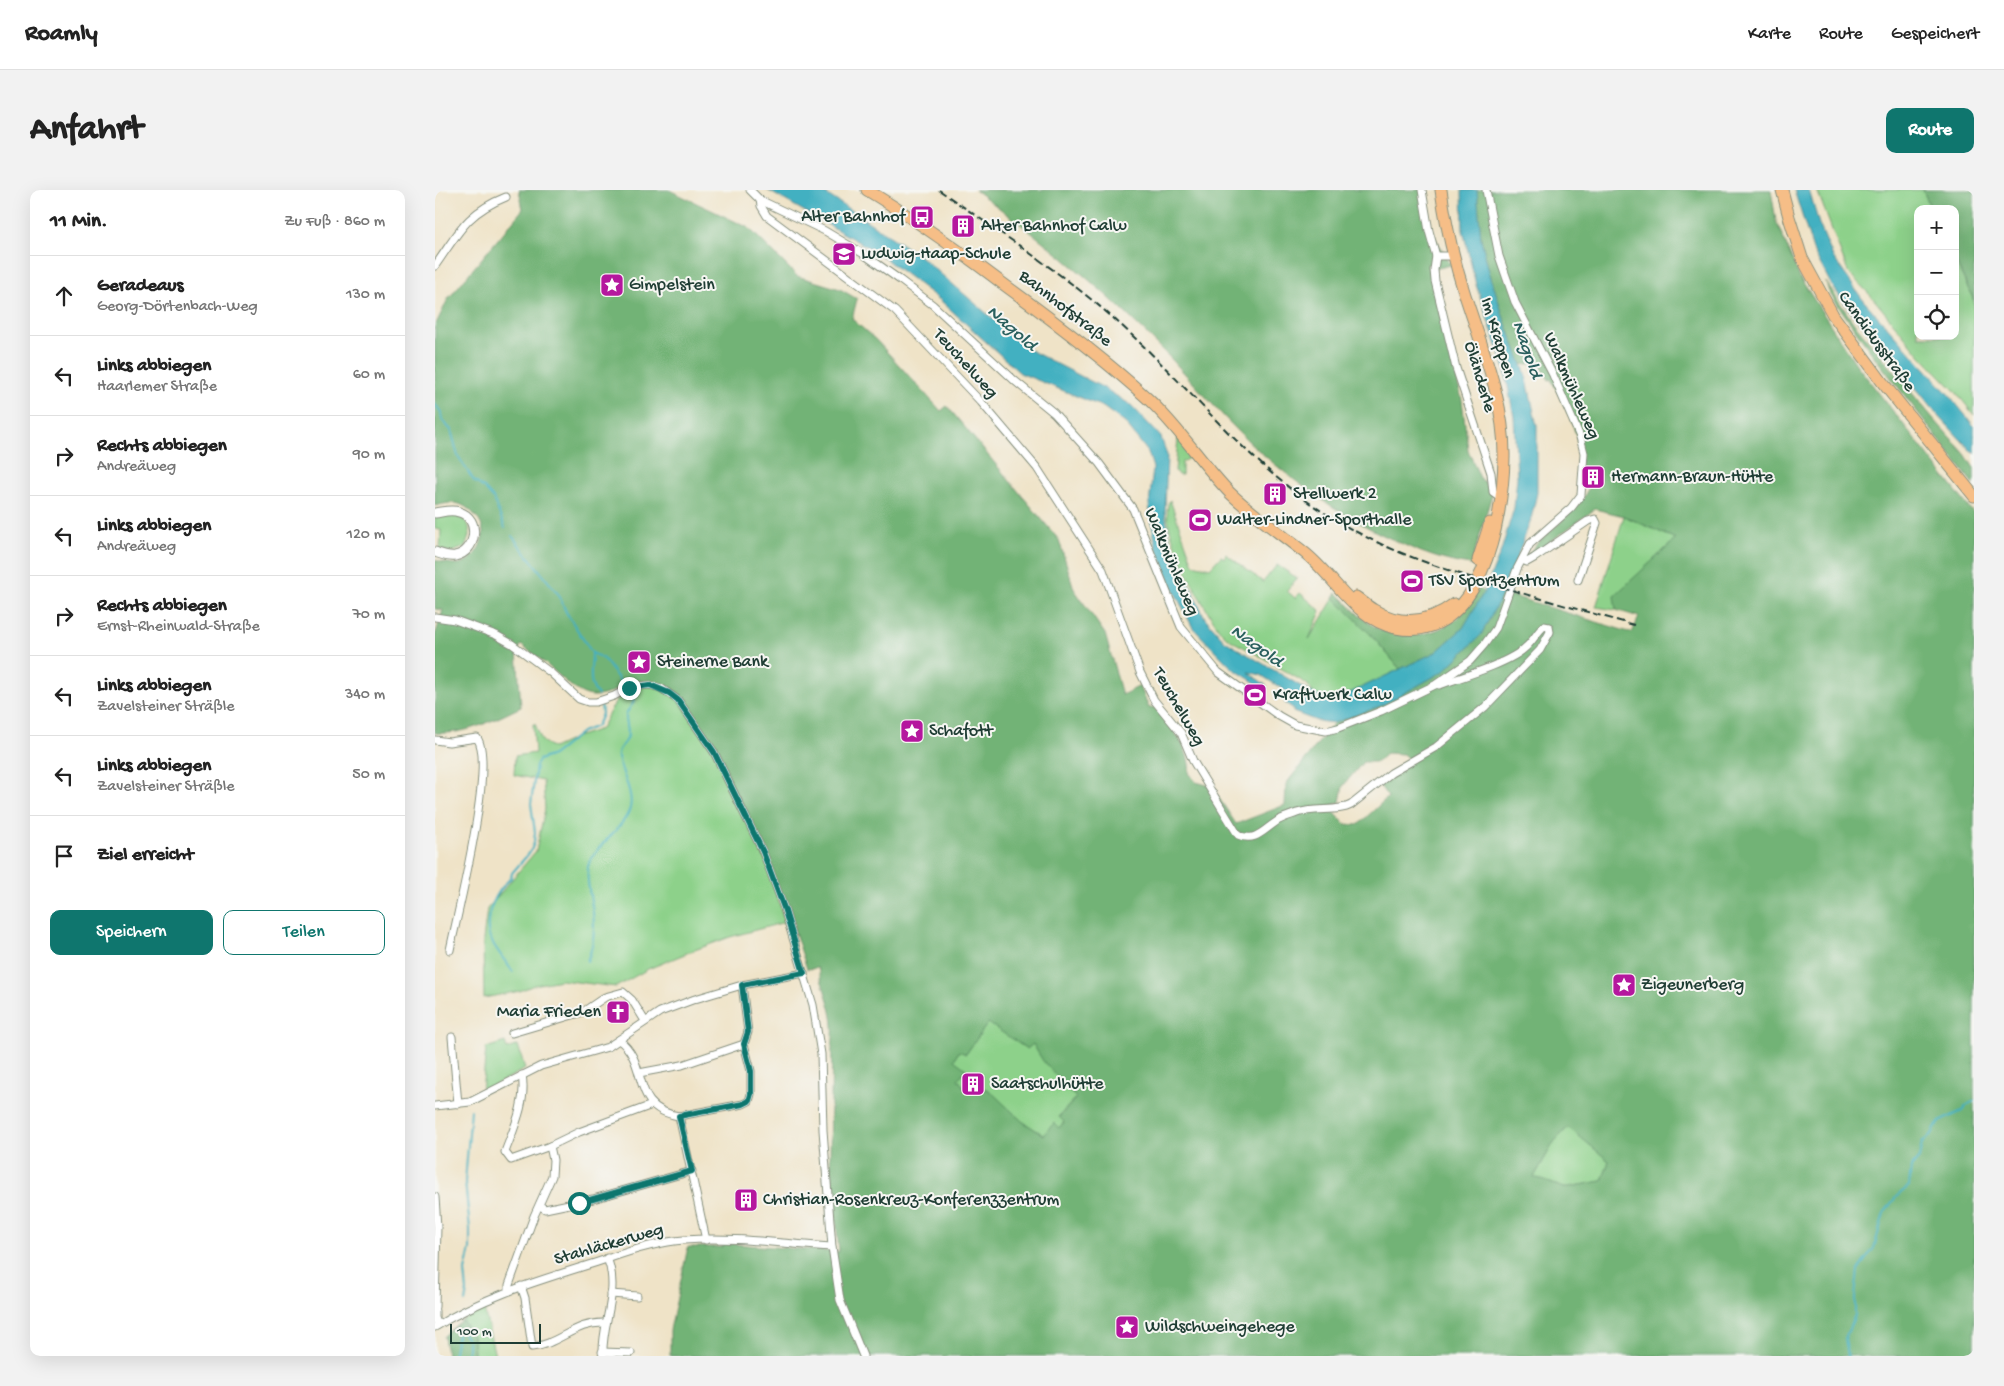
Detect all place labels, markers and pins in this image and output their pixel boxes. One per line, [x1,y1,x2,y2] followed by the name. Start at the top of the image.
[909,204,935,230] bus stop icon: Alter Bahnhof
[801,207,906,228] place label: Alter Bahnhof
[950,213,976,239] building icon: Alter Bahnhof Calw
[981,216,1127,237] place label: Alter Bahnhof Calw
[831,241,857,267] school or university icon: Ludwig-Haap-Schule
[861,244,1012,265] place label: Ludwig-Haap-Schule
[599,272,625,298] place icon: Gimpelstein
[629,275,715,296] place label: Gimpelstein
[1580,464,1606,490] building icon: Hermann-Braun-Hütte
[1611,467,1774,488] place label: Hermann-Braun-Hütte
[1262,481,1288,507] building icon: Stellwerk 2
[1293,484,1377,505] place label: Stellwerk 2
[1187,507,1213,533] sports icon: Walter-Lindner-Sporthalle
[1217,510,1412,531] place label: Walter-Lindner-Sporthalle
[1399,568,1425,594] sports icon: TSV Sportzentrum
[1428,571,1560,592] place label: TSV Sportzentrum
[626,649,652,675] place icon: Steinerne Bank
[657,652,770,673] place label: Steinerne Bank
[1242,682,1268,708] sports icon: Kraftwerk Calw
[1273,685,1392,706] place label: Kraftwerk Calw
[899,718,925,744] place icon: Schafott
[929,721,994,742] place label: Schafott
[1611,972,1637,998] place icon: Zigeunerberg
[1641,975,1744,996] place label: Zigeunerberg
[605,999,631,1025] church icon: Maria Frieden
[497,1002,601,1023] place label: Maria Frieden
[960,1071,986,1097] building icon: Saatschulhütte
[991,1074,1104,1095] place label: Saatschulhütte
[733,1187,759,1213] building icon: Christian-Rosenkreuz-Konferenzzentrum
[763,1190,1059,1211] place label: Christian-Rosenkreuz-Konferenzzentrum
[1114,1314,1140,1340] place icon: Wildschweingehege
[1145,1317,1296,1338] place label: Wildschweingehege

